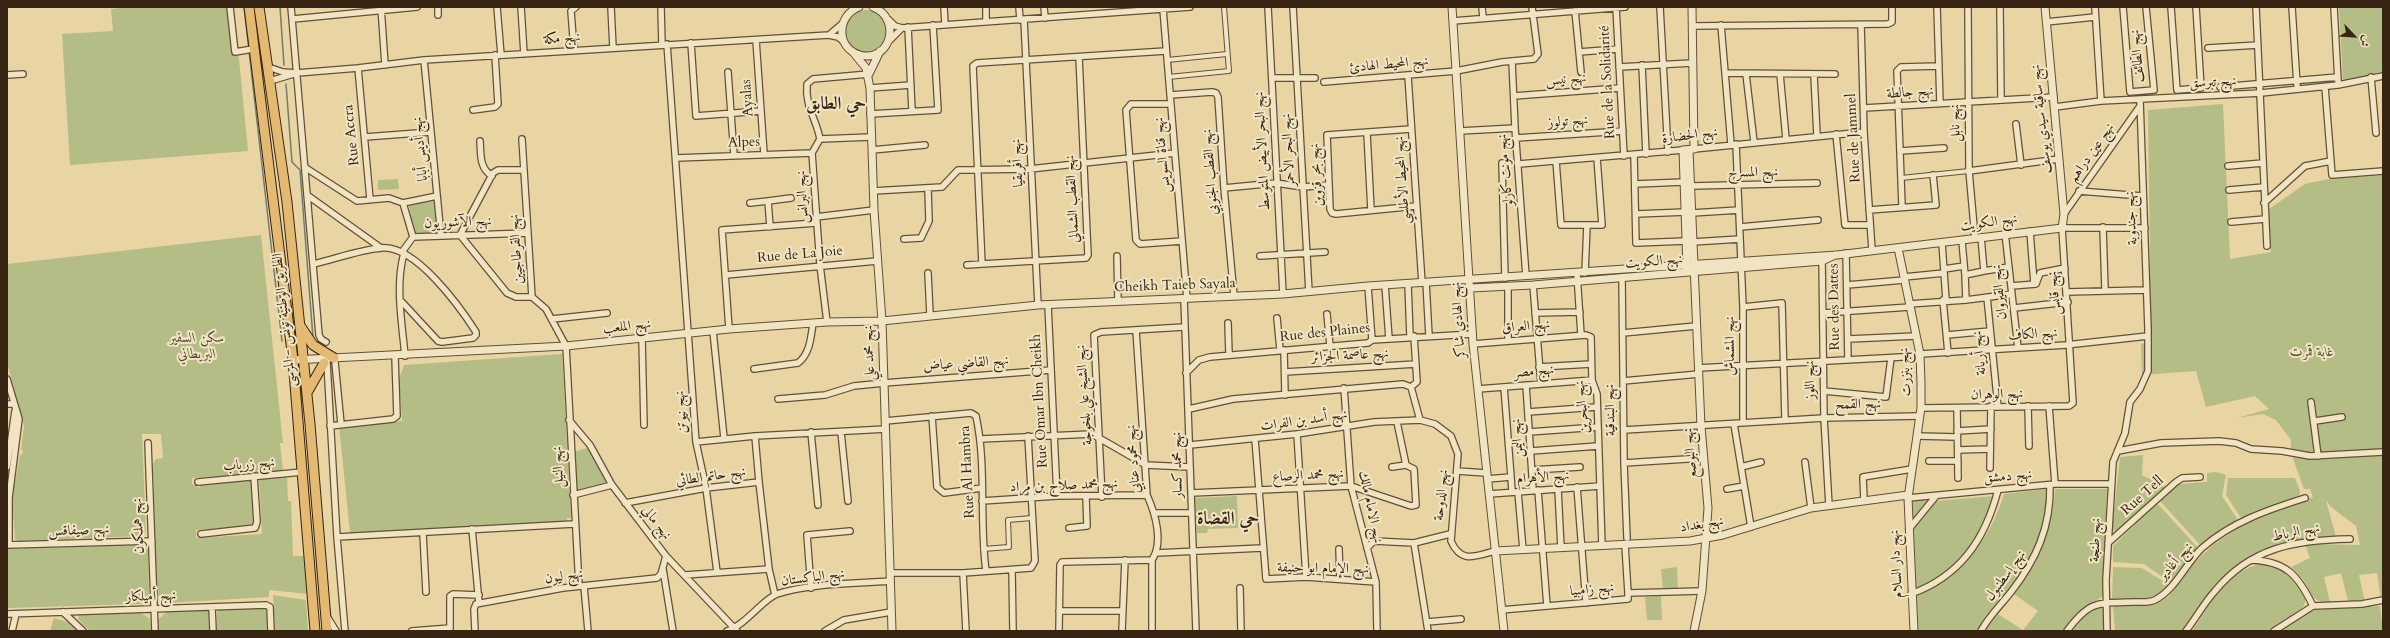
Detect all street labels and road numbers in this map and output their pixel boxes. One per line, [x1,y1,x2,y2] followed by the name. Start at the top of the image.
[1597,25,1619,139] street label: Rue de la Solidarité
[543,29,581,49] street label: نهج مكة
[2127,29,2149,83] street label: نهج الطائف
[1349,53,1429,77] street label: نهج المحيط الهادئ
[2028,64,2056,174] street label: نهج ساقية سيدي يوسف
[1545,70,1587,90] street label: نهج نيس
[2189,73,2237,93] street label: نهج تبرسق
[738,79,758,117] street label: Ayalas
[1886,83,1934,103] street label: نهج جالطة
[1251,91,1275,211] street label: نهج البحر الأبيض المتوسط
[1843,93,1865,183] street label: Rue de Jammel
[340,104,364,166] street label: Rue Accra
[1947,104,1965,142] street label: نهج نابل
[1547,112,1589,132] street label: نهج تولوز
[1279,113,1299,187] street label: نهج البحر الأحمر
[410,116,432,182] street label: نهج أديس أبابا
[1151,117,1175,193] street label: نهج قناة السويس
[2065,120,2119,186] street label: نهج عين دراهم
[1661,124,1719,148] street label: نهج الحضارة
[1200,128,1222,216] street label: نهج القطب الجنوبي
[1494,133,1518,207] street label: نهج مونت كارلو
[728,134,760,152] street label: Alpes
[1392,136,1414,224] street label: نهج المحيط الأطلسي
[1008,138,1028,188] street label: نهج أفريقيا
[1306,143,1328,207] street label: نهج بحر قزوين
[1062,155,1084,243] street label: نهج القطب الشمالي
[1728,164,1778,182] street label: نهج المسرح
[793,170,813,224] street label: نهج البرانس
[2122,191,2142,245] street label: نهج جندوبة
[1959,211,2019,235] street label: نهج الكويت
[424,213,492,233] street label: نهج الآشوريون
[506,213,528,285] street label: نهج القرطاجيين
[756,243,844,267] street label: Rue de La Joie
[270,252,300,388] street label: الطريق الوطنية تونس - المرسى
[1625,252,1683,272] street label: نهج الكويت
[1826,263,1844,351] street label: Rue des Dattes
[1989,264,2011,320] street label: نهج القيروان
[2045,270,2065,316] street label: نهج قابس
[1114,275,1236,297] street label: Cheikh Taieb Sayala
[1448,281,1470,359] street label: نهج الهادي شاكر
[602,316,652,338] street label: نهج الملعب
[1723,316,1739,376] street label: نهج المشماش
[1501,317,1551,337] street label: نهج العراق
[1279,320,1371,346] street label: Rue des Plaines
[861,325,879,381] street label: نهج محمد علي
[2008,325,2058,345] street label: نهج الكاف
[1969,330,1991,376] street label: نهج أريانة
[1028,334,1052,468] street label: Rue Omar Ibn Cheikh
[1073,344,1097,446] street label: نهج الشيخ علي بلخوجة
[1311,346,1389,366] street label: نهج عاصمة الجزائر
[1896,347,1916,397] street label: نهج بنزرت
[923,353,1009,375] street label: نهج القاضي عياض
[1802,360,1820,400] street label: نهج اللوز
[1513,362,1555,382] street label: نهج مصر
[1572,380,1594,434] street label: نهج البحرين
[1602,384,1620,436] street label: نهج البندقية
[1971,386,2023,404] street label: نهج الوهران
[672,390,692,434] street label: نهج نيوتن
[1835,396,1881,414] street label: نهج القمح
[1259,407,1349,435] street label: نهج أسد بن الفرات
[1508,418,1528,458] street label: نهج اليمن
[1123,424,1145,494] street label: نهج محمود عنابي
[957,425,979,519] street label: Rue Al Hambra
[1680,427,1702,479] street label: نهج البوصع
[1169,432,1187,498] street label: نهج محمد كسار
[550,446,568,488] street label: نهج النيل
[222,454,276,476] street label: نهج زرياب
[675,464,747,490] street label: نهج حاتم الطائي
[1272,466,1344,486] street label: نهج محمد الرصاع
[1983,467,2033,487] street label: نهج دمشق
[1516,468,1570,488] street label: نهج الأهرام
[1354,469,1386,545] street label: نهج الامام مالك
[1431,469,1453,521] street label: نهج الدوحة
[2118,473,2168,519] street label: Rue Tell
[1010,476,1118,496] street label: نهج محمد صلاح بن مراد
[130,498,148,554] street label: نهج هملكون
[637,503,675,543] street label: نهج مالي
[1679,513,1725,537] street label: نهج بغداد
[2087,518,2105,562] street label: نهج طنجة
[2271,520,2321,546] street label: نهج الرباط
[48,522,110,540] street label: نهج صيفاقس
[1887,529,1907,599] street label: نهج دار السلام
[2155,539,2197,585] street label: نهج أغادير
[1982,547,2030,605] street label: نهج إسطنبول
[1277,560,1369,578] street label: نهج الإمام ابو حنيفة
[544,566,584,588] street label: نهج ليون
[780,566,846,590] street label: نهج الباكستان
[1569,580,1615,600] street label: نهج زامبيا
[125,588,177,606] street label: نهج أميلكار

